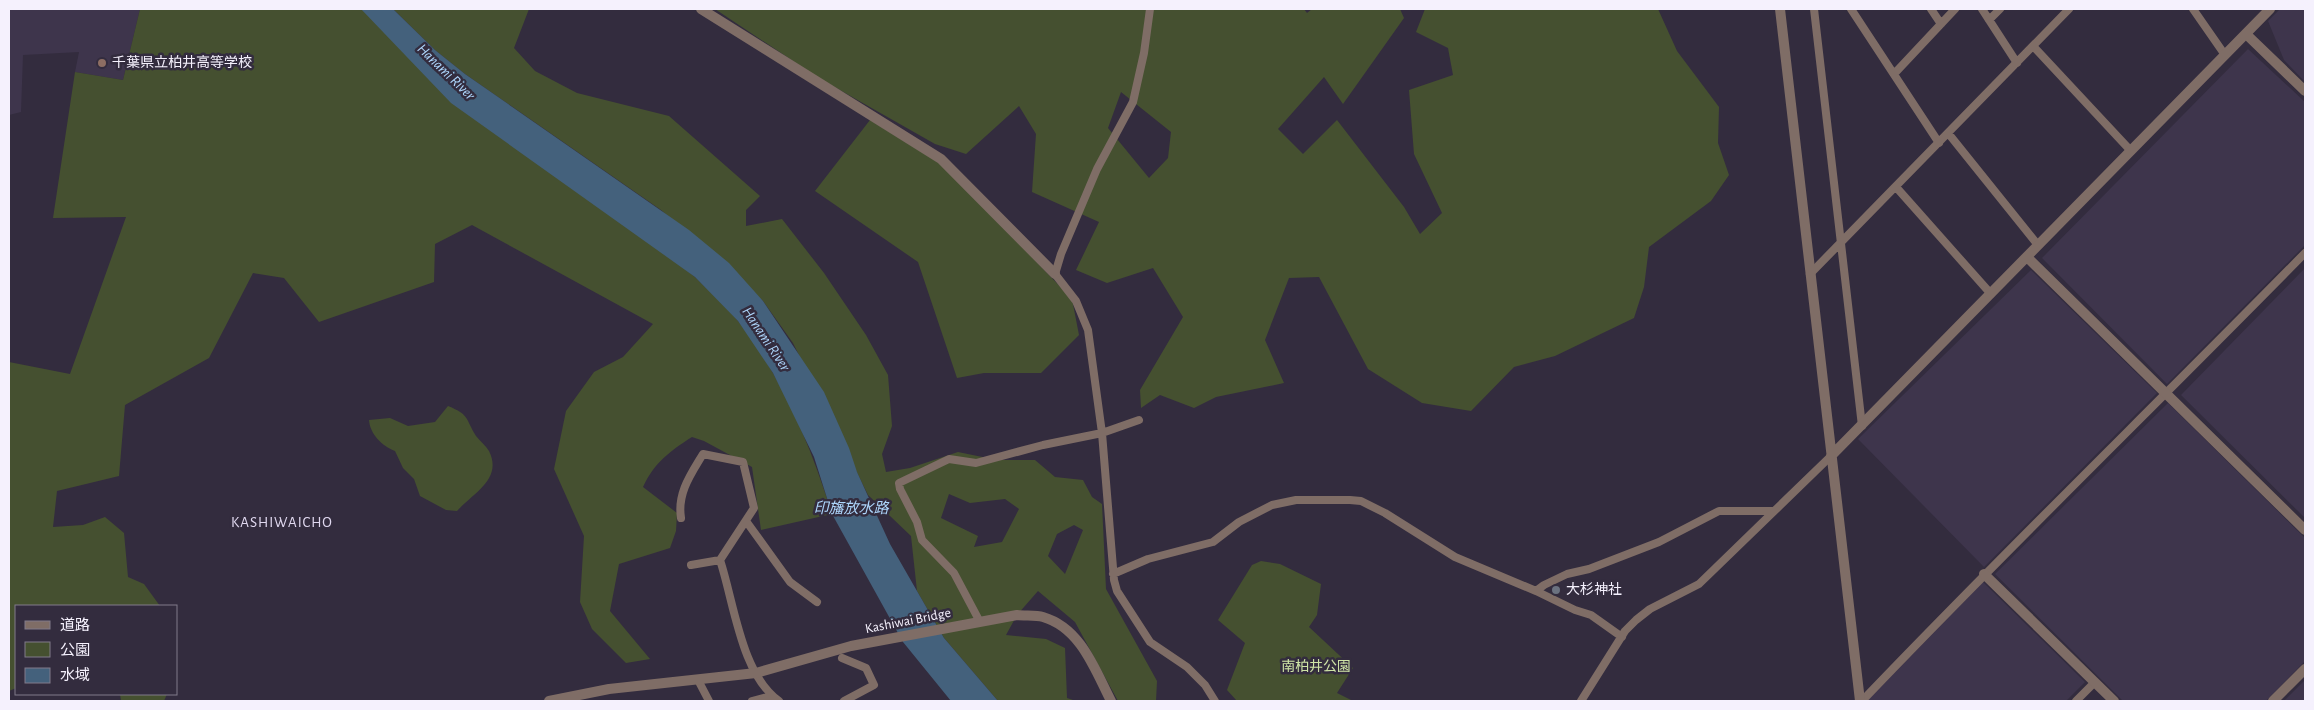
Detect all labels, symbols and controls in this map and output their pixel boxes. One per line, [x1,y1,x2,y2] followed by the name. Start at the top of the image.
[414,41,478,104] water label: Hanami River
[112,54,252,70] place label: 千葉県立柏井高等学校
[96,57,108,69] marker: 千葉県立柏井高等学校
[739,304,793,375] water label: Hanami River
[813,500,890,516] water label: 印旛放水路
[231,515,333,530] district label: KASHIWAICHO
[1566,582,1622,597] place label: 大杉神社
[1550,584,1562,596] marker: 大杉神社
[15,605,178,695] legend
[864,606,952,636] street label: Kashiwai Bridge
[60,617,90,633] text: 道路
[60,642,90,658] text: 公園
[1281,658,1351,674] park label: 南柏井公園
[60,667,90,683] text: 水域

